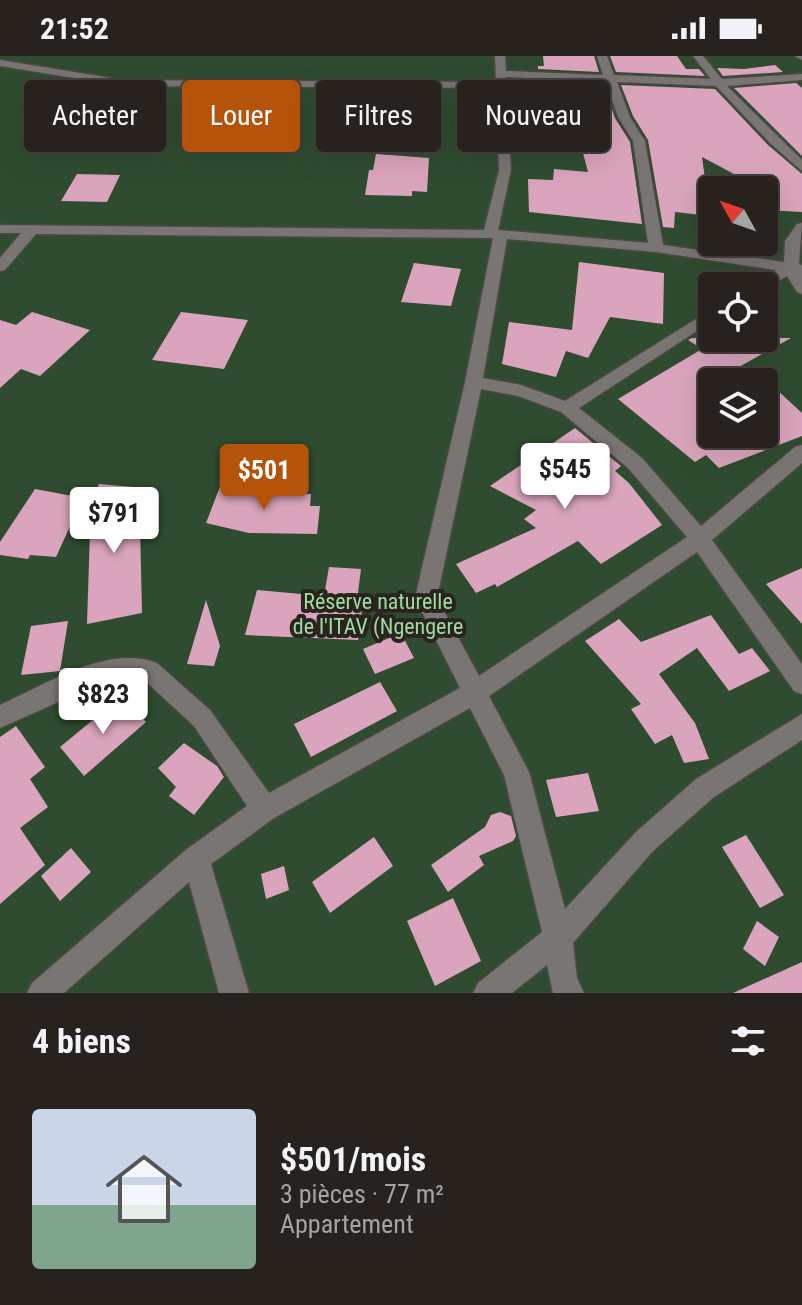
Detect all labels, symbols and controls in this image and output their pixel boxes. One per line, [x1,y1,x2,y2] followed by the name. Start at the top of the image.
[40,11,109,46] text: 21:52
[24,80,166,152] chip: Acheter
[182,80,300,152] chip: Louer
[316,80,441,152] chip: Filtres
[457,80,610,152] chip: Nouveau
[698,176,778,256] north arrow
[698,176,778,448] map controls
[698,272,778,352] button: locate
[698,368,778,448] button: layers
[518,443,612,511] pin: $545
[217,444,311,512] pin: $501
[539,454,591,484] text: $545
[238,455,290,485] text: $501
[67,487,161,555] pin: $791
[88,498,140,528] text: $791
[293,589,463,640] park label: Réserve naturelle de l'ITAV (Ngengere
[56,668,150,736] pin: $823
[77,679,129,709] text: $823
[726,1019,770,1063] icon: filters
[32,1021,131,1061] text: 4 biens
[280,1139,426,1179] text: $501/mois
[96,1141,192,1237] icon: home
[280,1179,444,1209] text: 3 pièces · 77 m²
[280,1209,414,1239] text: Appartement

